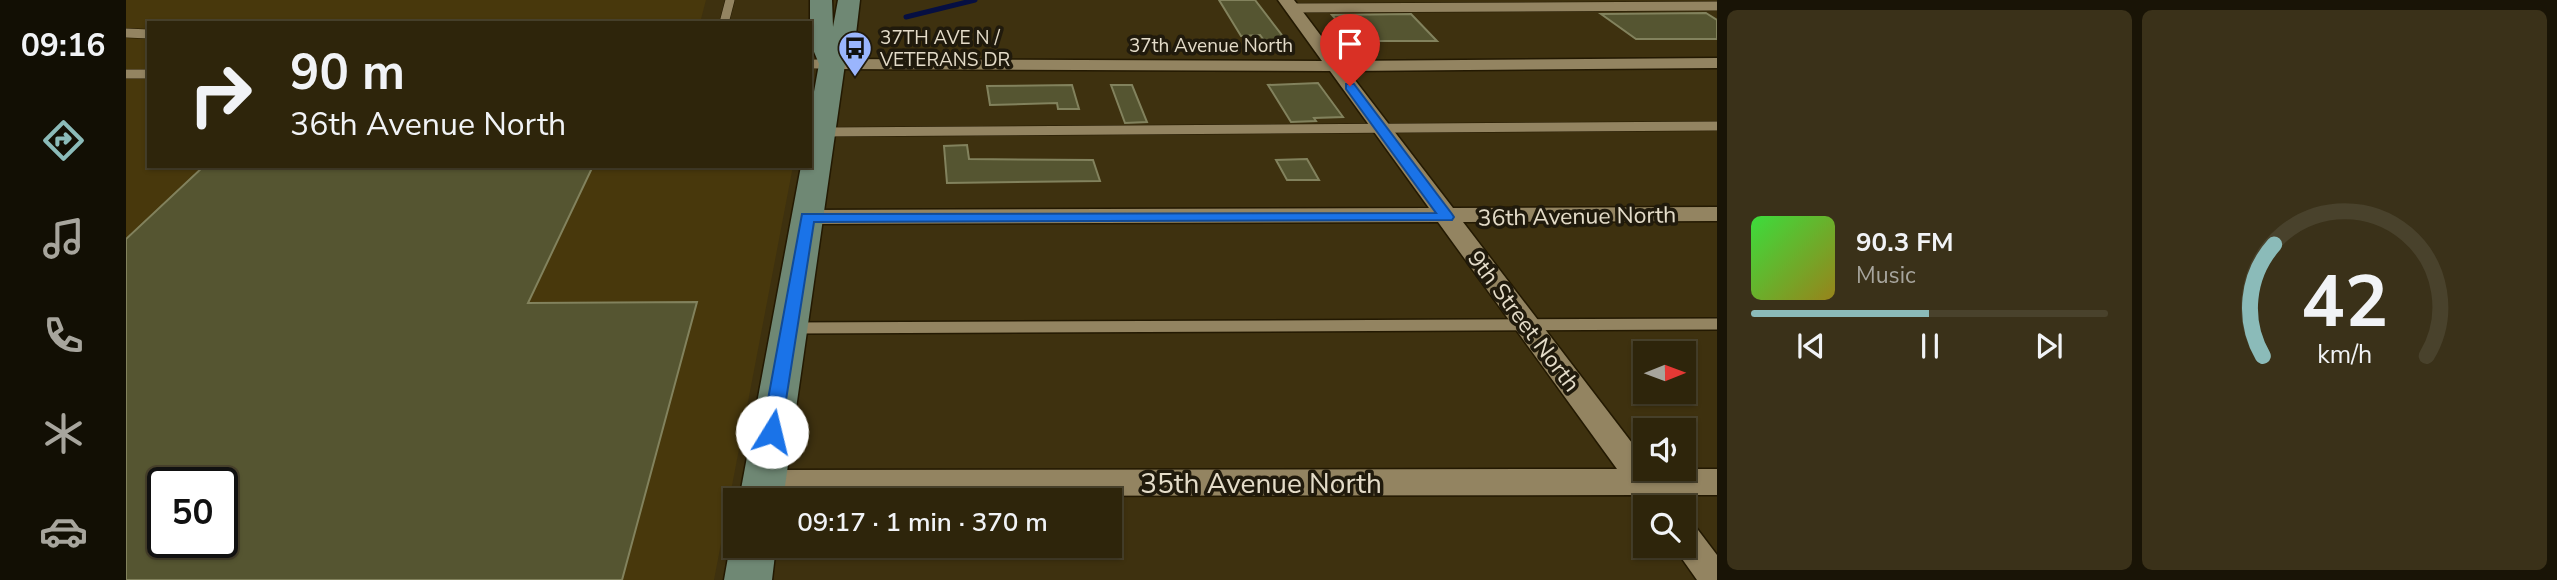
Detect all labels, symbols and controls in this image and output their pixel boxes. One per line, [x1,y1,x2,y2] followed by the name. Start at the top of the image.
[1320,14,1380,86] pin
[21,24,105,67] text: 09:16
[879,25,1011,73] place label: 37TH AVE N / VETERANS DR
[1331,25,1369,63] icon: arrive
[836,29,874,78] bus stop icon: 37TH AVE N / VETERANS DR
[1129,33,1293,59] street label: 37th Avenue North
[290,39,405,106] text: 90 m
[175,49,266,140] icon: right
[290,103,566,146] text: 36th Avenue North
[39,116,88,165] icon: directions
[1477,199,1677,234] street label: 36th Avenue North
[39,214,88,263] icon: music
[1856,225,1953,260] text: 90.3 FM
[1460,244,1587,398] street label: 9th Street North
[2301,252,2388,352] text: 42
[1856,260,1916,291] text: Music
[39,311,88,360] icon: phone
[1792,327,1830,365] icon: previous
[1911,327,1949,365] icon: pause
[2030,327,2068,365] icon: next
[2317,338,2372,372] text: km/h
[1633,341,1696,404] north arrow
[1633,341,1696,558] map controls
[735,395,809,469] position arrow
[39,409,88,458] icon: climate
[1633,418,1696,481] button: sound
[1140,465,1382,503] street label: 35th Avenue North
[147,467,238,558] speed limit sign: 50
[1633,495,1696,558] button: search
[797,505,1048,540] text: 09:17 · 1 min · 370 m
[39,507,88,556] icon: car

